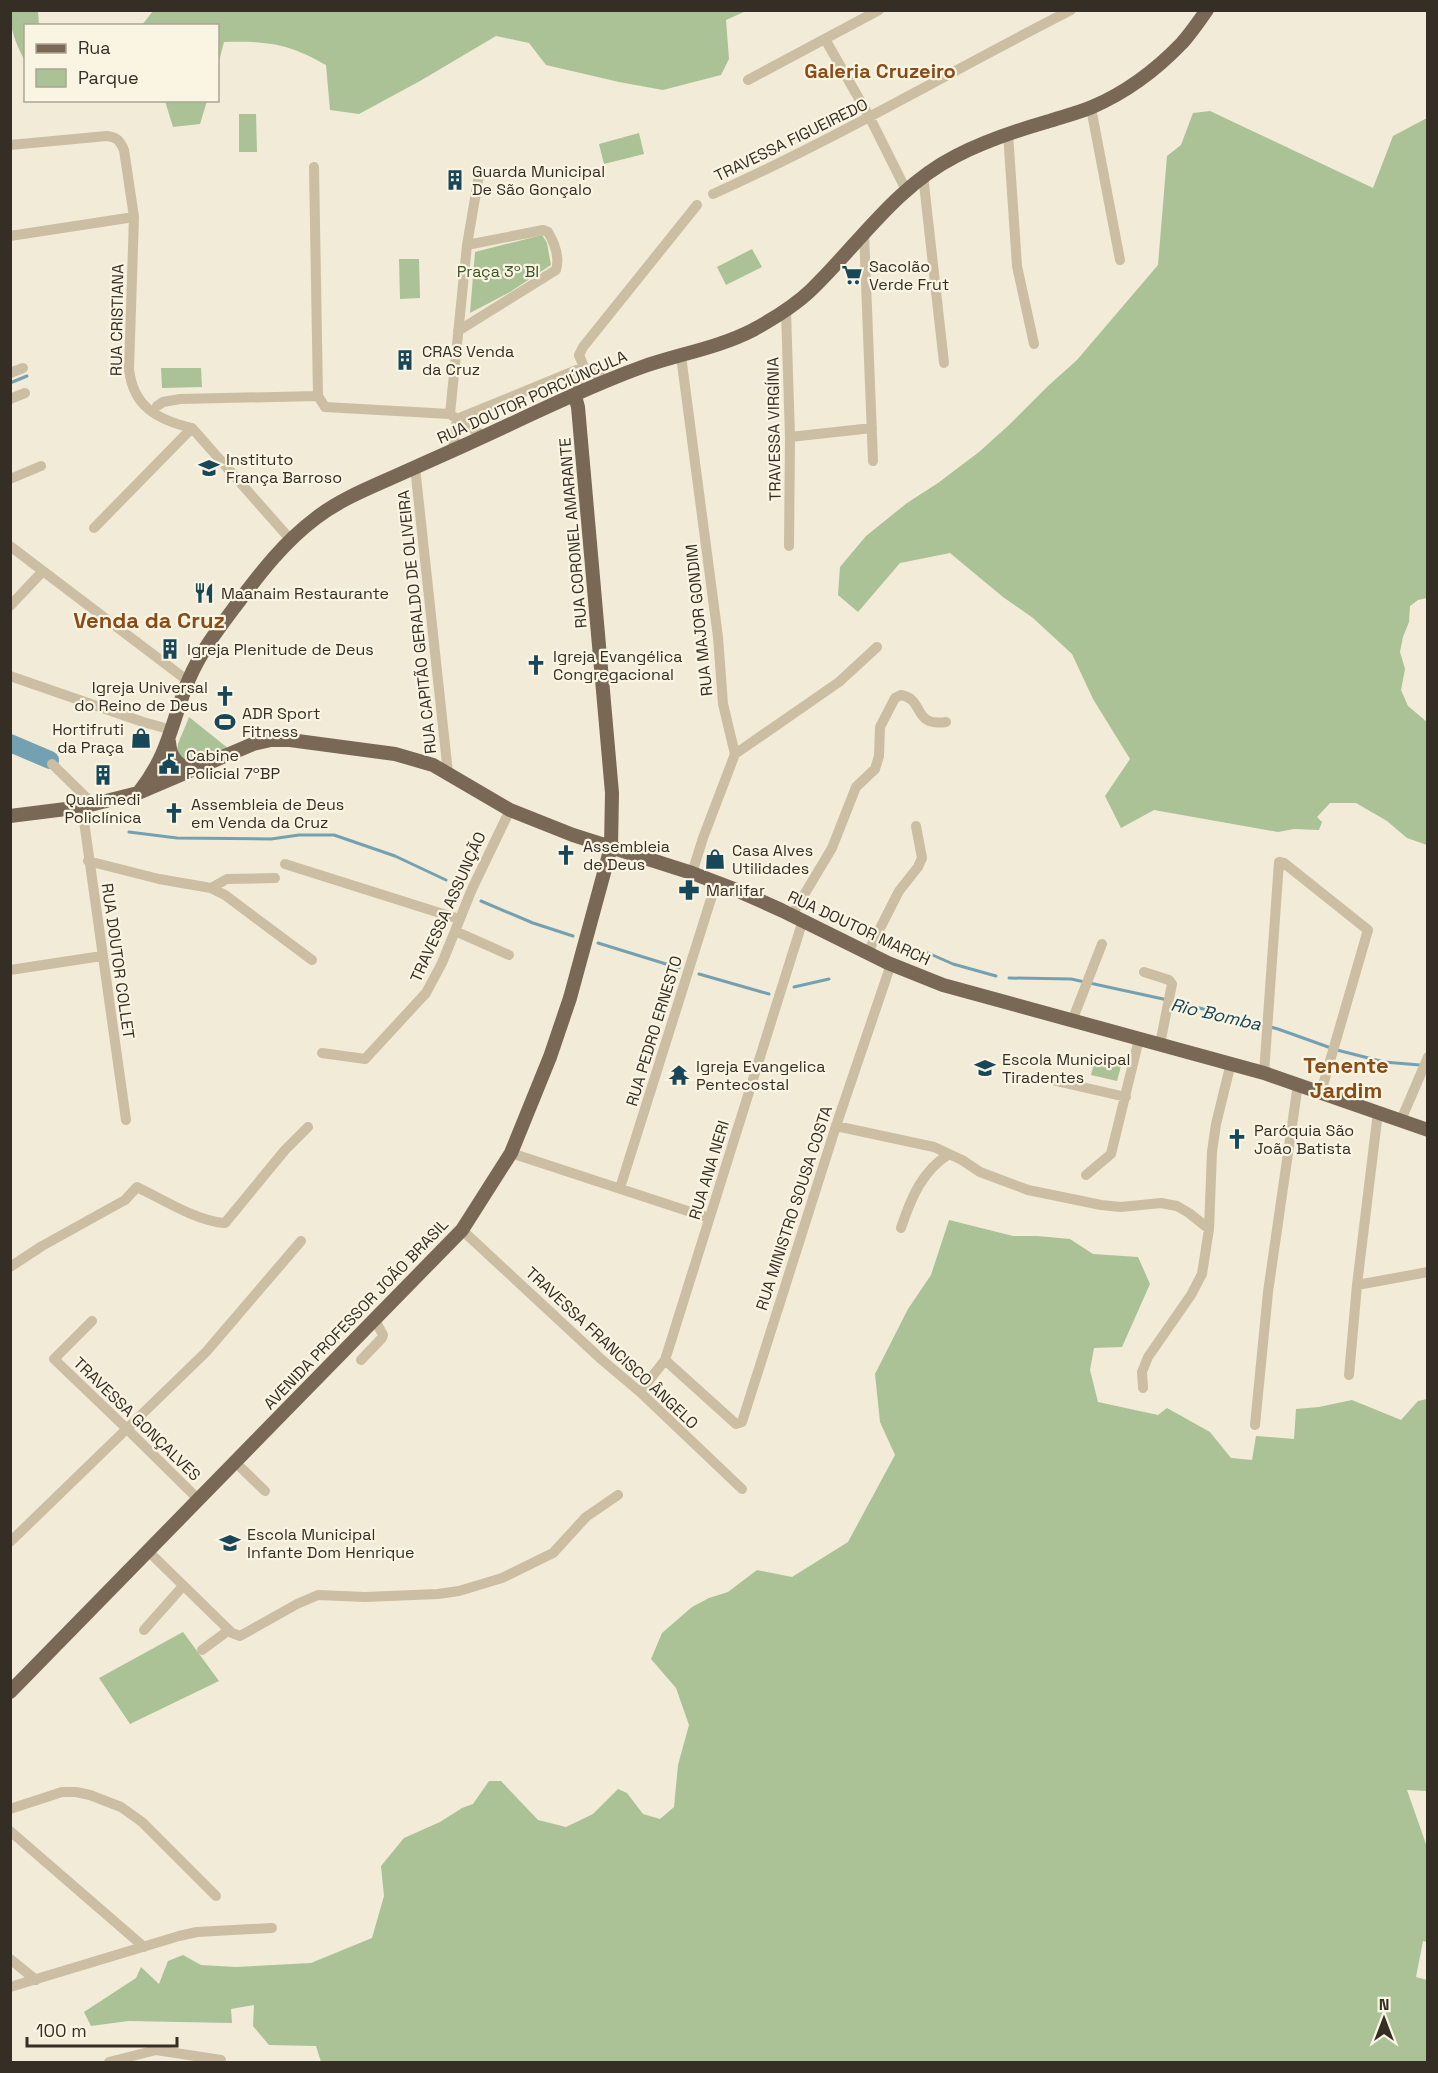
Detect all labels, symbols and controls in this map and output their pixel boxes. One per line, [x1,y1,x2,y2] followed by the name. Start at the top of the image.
[24,24,219,102] legend
[78,36,111,59] text: Rua
[804,58,956,84] district label: Galeria Cruzeiro
[78,66,139,89] text: Parque
[711,94,871,186] street label: TRAVESSA FIGUEIREDO
[472,161,605,200] place label: Guarda Municipal De São Gonçalo
[443,168,467,192] building icon: Guarda Municipal De São Gonçalo
[869,256,949,295] place label: Sacolão Verde Frut
[457,261,539,282] park label: Praça 3º BI
[840,263,864,287] supermarket icon: Sacolão Verde Frut
[106,264,128,376] street label: RUA CRISTIANA
[422,341,514,380] place label: CRAS Venda da Cruz
[434,346,630,448] street label: RUA DOUTOR PORCIÚNCULA
[393,348,417,372] building icon: CRAS Venda da Cruz
[762,357,786,501] street label: TRAVESSA VIRGÍNIA
[554,437,592,629] street label: RUA CORONEL AMARANTE
[226,449,342,488] place label: Instituto França Barroso
[197,456,221,480] school or university icon: Instituto França Barroso
[393,489,441,755] street label: RUA CAPITÃO GERALDO DE OLIVEIRA
[681,543,717,697] street label: RUA MAJOR GONDIM
[192,581,216,605] restaurant icon: Maanaim Restaurante
[221,583,389,604] place label: Maanaim Restaurante
[73,606,225,634] district label: Venda da Cruz
[158,637,182,661] building icon: Igreja Plenitude de Deus
[187,639,374,660] place label: Igreja Plenitude de Deus
[553,646,682,685] place label: Igreja Evangélica Congregacional
[524,653,548,677] church icon: Igreja Evangélica Congregacional
[74,677,208,716] place label: Igreja Universal do Reino de Deus
[213,684,237,708] church icon: Igreja Universal do Reino de Deus
[242,703,320,742] place label: ADR Sport Fitness
[213,710,237,734] sports icon: ADR Sport Fitness
[52,719,124,758] place label: Hortifruti da Praça
[129,726,153,750] shop icon: Hortifruti da Praça
[186,745,280,784] place label: Cabine Policial 7ºBP
[157,752,181,776] public building icon: Cabine Policial 7ºBP
[91,763,115,787] building icon: Qualimedi Policlínica
[65,789,142,828] place label: Qualimedi Policlínica
[191,794,344,833] place label: Assembleia de Deus em Venda da Cruz
[162,801,186,825] church icon: Assembleia de Deus em Venda da Cruz
[405,828,491,986] street label: TRAVESSA ASSUNÇÃO
[583,836,670,875] place label: Assembleia de Deus
[732,840,813,879] place label: Casa Alves Utilidades
[554,843,578,867] church icon: Assembleia de Deus
[703,847,727,871] shop icon: Casa Alves Utilidades
[677,878,701,902] pharmacy icon: Marlifar
[706,880,765,901] place label: Marlifar
[97,882,139,1040] street label: RUA DOUTOR COLLET
[784,886,934,970] street label: RUA DOUTOR MARCH
[621,953,687,1109] street label: RUA PEDRO ERNESTO
[1169,992,1264,1036] water label: Rio Bomba
[1002,1049,1130,1088] place label: Escola Municipal Tiradentes
[1303,1051,1389,1104] district label: Tenente Jardim
[696,1056,825,1095] place label: Igreja Evangelica Pentecostal
[973,1056,997,1080] school or university icon: Escola Municipal Tiradentes
[667,1063,691,1087] temple icon: Igreja Evangelica Pentecostal
[751,1103,837,1313] street label: RUA MINISTRO SOUSA COSTA
[684,1118,734,1222] street label: RUA ANA NERI
[1254,1120,1354,1159] place label: Paróquia São João Batista
[1225,1127,1249,1151] church icon: Paróquia São João Batista
[259,1214,453,1414] street label: AVENIDA PROFESSOR JOÃO BRASIL
[521,1262,703,1434] street label: TRAVESSA FRANCISCO ÂNGELO
[69,1353,205,1486] street label: TRAVESSA GONÇALVES
[247,1524,415,1563] place label: Escola Municipal Infante Dom Henrique
[218,1531,242,1555] school or university icon: Escola Municipal Infante Dom Henrique
[1354,1989,1414,2049] north arrow
[1379,1994,1389,2015] text: N
[27,2010,177,2048] scale bar
[36,2019,87,2042] text: 100 m

